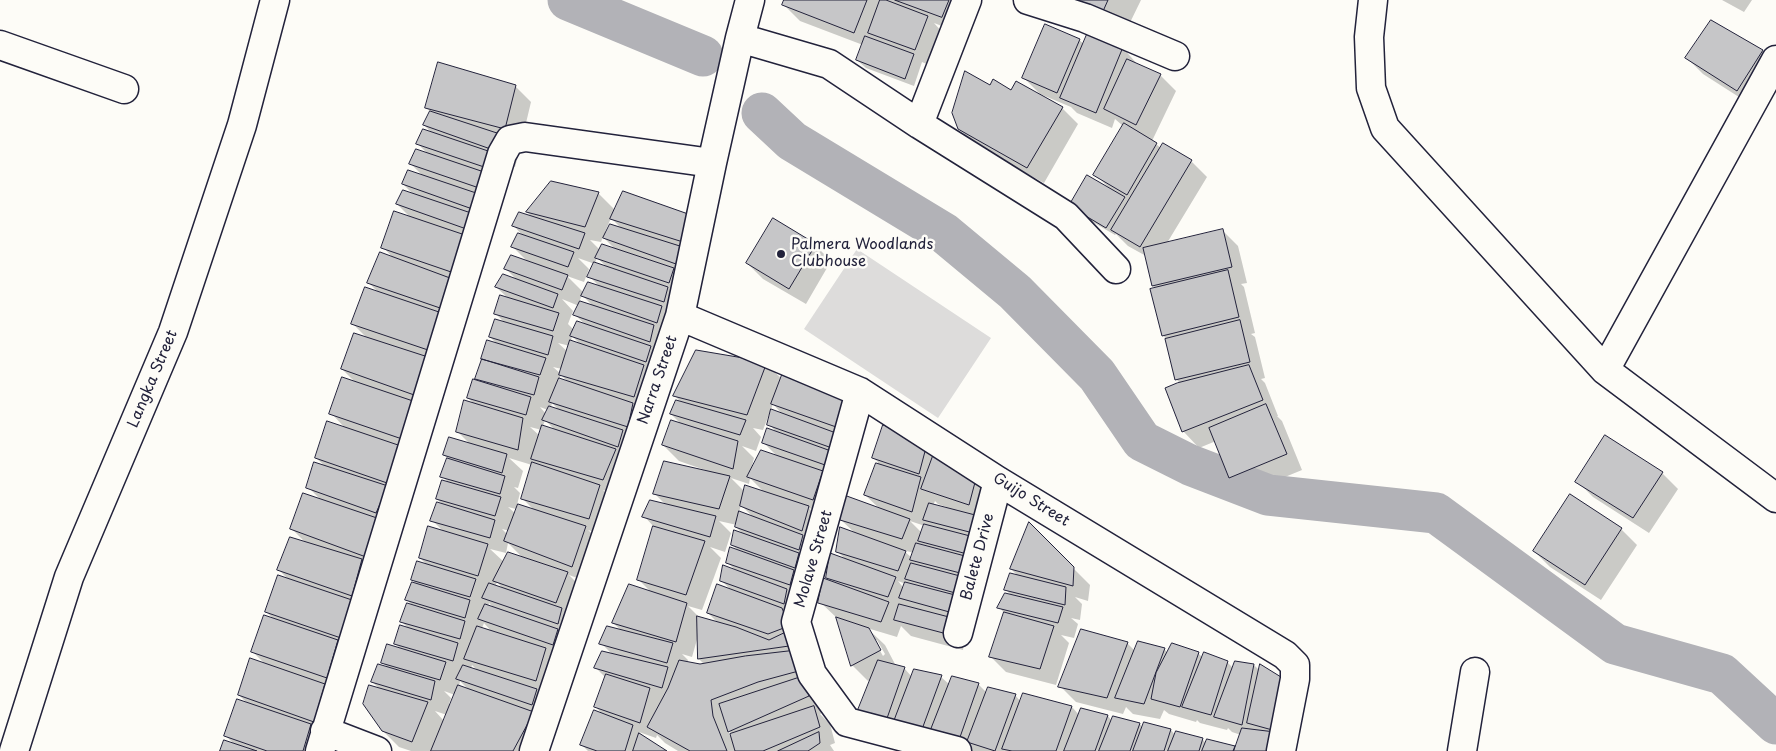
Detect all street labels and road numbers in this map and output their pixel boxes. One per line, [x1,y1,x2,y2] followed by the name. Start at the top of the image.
[124,327,182,431] street label: Langka Street
[634,333,682,427] street label: Narra Street
[989,469,1073,531] street label: Guijo Street
[791,508,837,610] street label: Molave Street
[958,511,998,603] street label: Balete Drive

